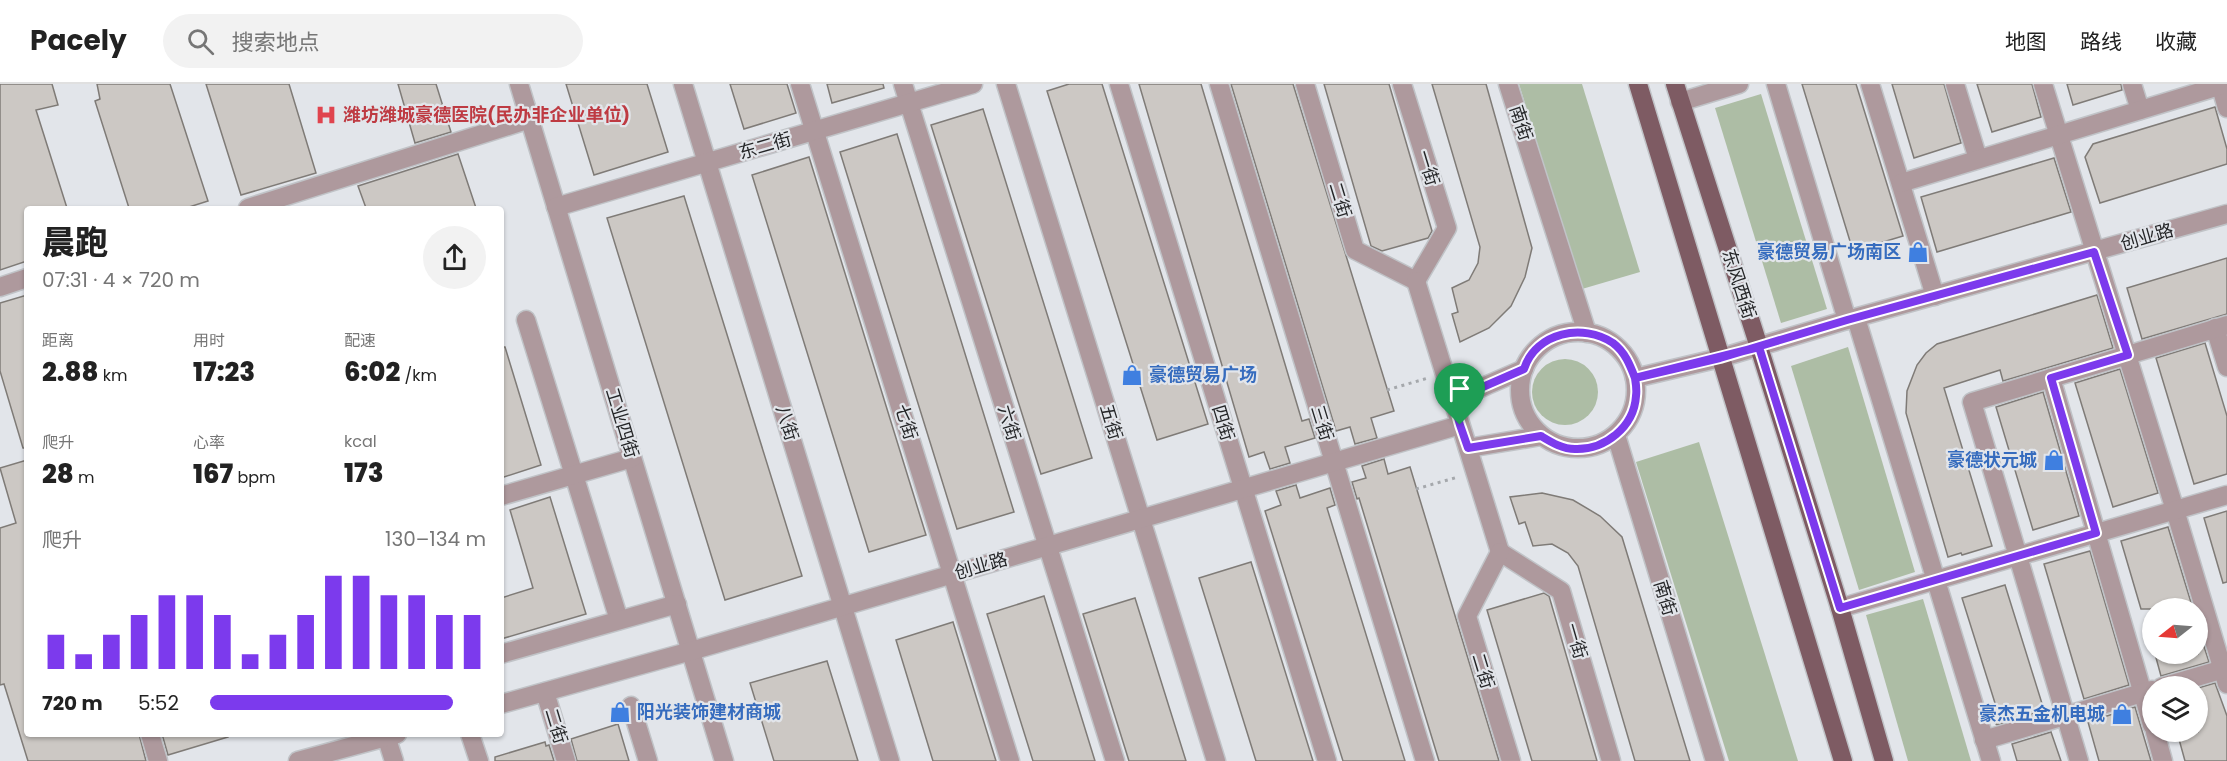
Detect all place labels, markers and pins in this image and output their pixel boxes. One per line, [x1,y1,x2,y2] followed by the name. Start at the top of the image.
[343,102,630,127] place label: 潍坊潍城豪德医院(民办非企业单位)
[314,103,338,127] hospital icon: 潍坊潍城豪德医院(民办非企业单位)
[1757,239,1901,264] place label: 豪德贸易广场南区
[1906,240,1930,264] shop icon: 豪德贸易广场南区
[1149,362,1257,387] place label: 豪德贸易广场
[1120,363,1144,387] shop icon: 豪德贸易广场
[1434,363,1485,425] pin
[1947,447,2037,472] place label: 豪德状元城
[2042,448,2066,472] shop icon: 豪德状元城
[637,699,781,724] place label: 阳光装饰建材商城
[608,700,632,724] shop icon: 阳光装饰建材商城
[1979,701,2105,726] place label: 豪杰五金机电城
[2110,702,2134,726] shop icon: 豪杰五金机电城

